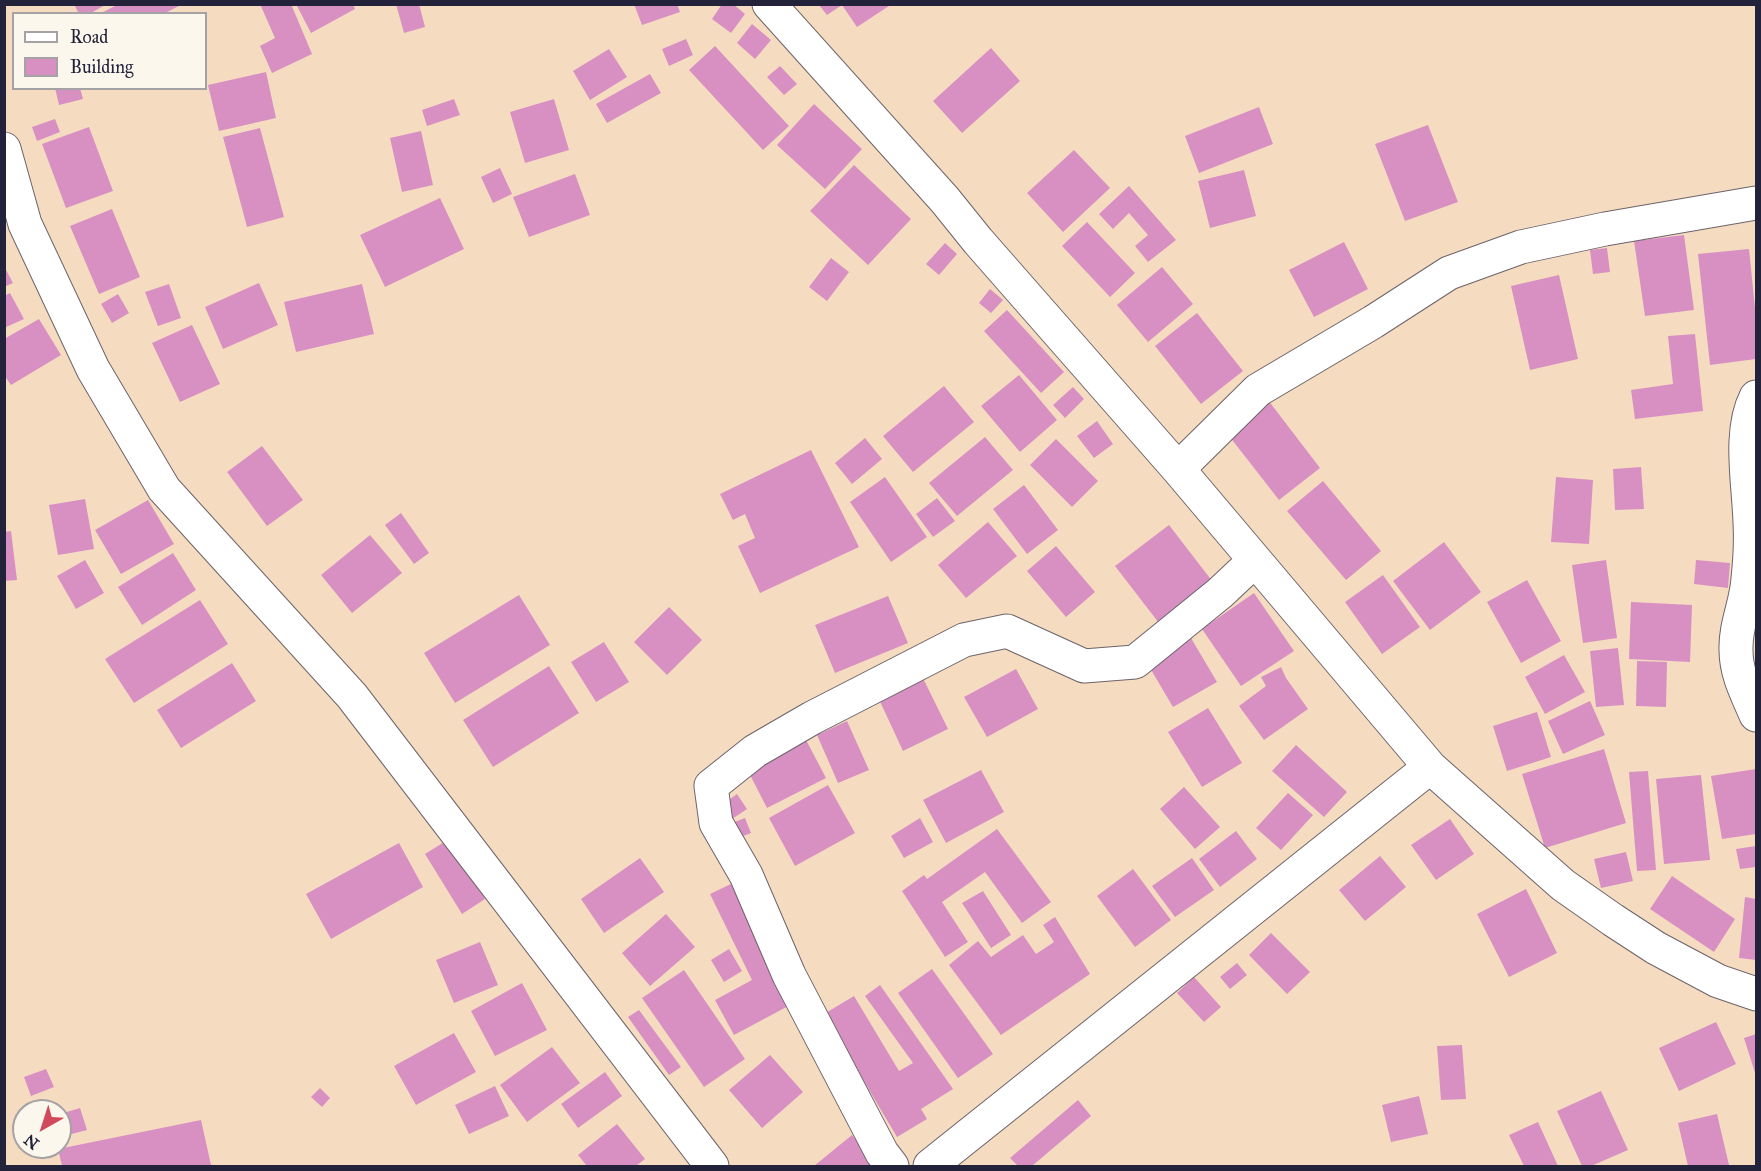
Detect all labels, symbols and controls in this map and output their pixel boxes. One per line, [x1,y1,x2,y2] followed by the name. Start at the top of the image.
[12,12,207,90] legend
[70,26,108,48] text: Road
[70,56,133,78] text: Building
[12,1099,72,1159] north arrow
[20,1130,43,1153] text: N

